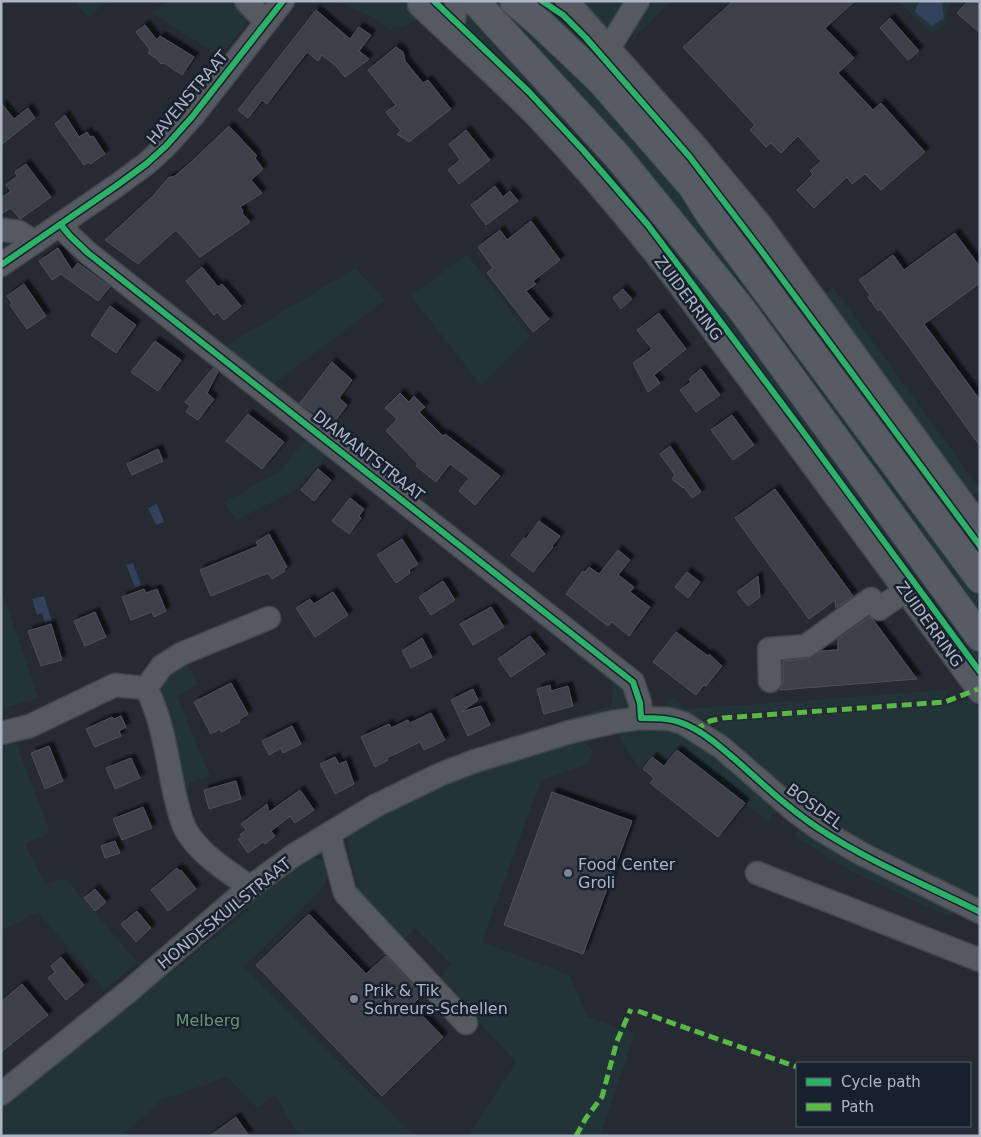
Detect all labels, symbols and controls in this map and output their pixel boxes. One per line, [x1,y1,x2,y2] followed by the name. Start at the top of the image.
[143,47,232,148] street label: HAVENSTRAAT
[651,252,727,344] street label: ZUIDERRING
[309,406,428,505] street label: DIAMANTSTRAAT
[892,578,967,671] street label: ZUIDERRING
[783,780,847,833] street label: BOSDEL
[154,854,295,973] street label: HONDESKUILSTRAAT
[578,855,676,892] place label: Food Center Groli
[562,867,574,879] marker: Food Center Groli
[364,981,508,1018] place label: Prik & Tik Schreurs-Schellen
[348,993,360,1005] marker: Prik & Tik Schreurs-Schellen
[176,1011,240,1030] park label: Melberg
[796,1062,971,1127] legend
[841,1073,921,1091] text: Cycle path
[841,1098,874,1116] text: Path

